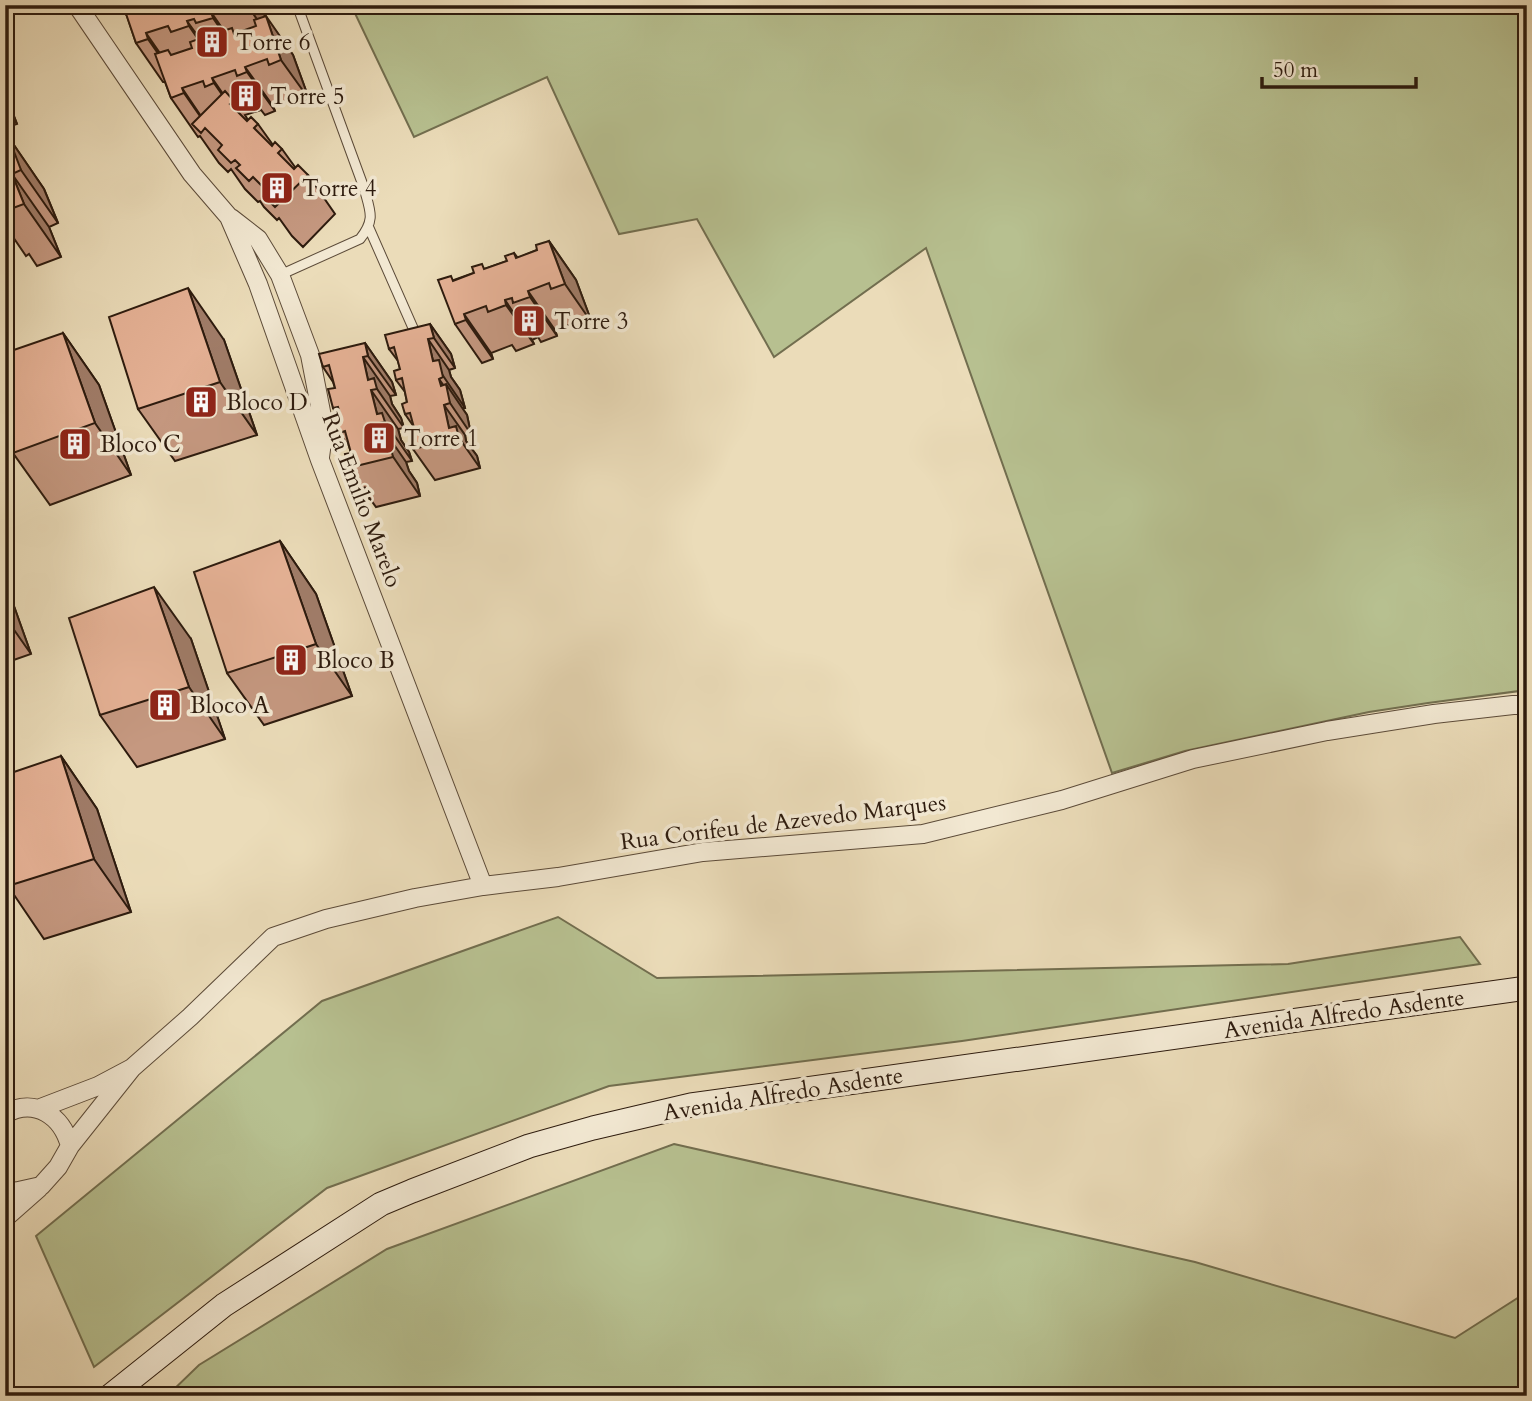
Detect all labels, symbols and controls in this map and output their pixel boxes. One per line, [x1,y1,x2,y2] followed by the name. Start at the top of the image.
[193,23,231,61] building icon: Torre 6
[236,27,310,58] place label: Torre 6
[1262,46,1416,90] scale bar
[1273,56,1318,85] text: 50 m
[227,77,265,115] building icon: Torre 5
[270,81,344,112] place label: Torre 5
[258,169,296,207] building icon: Torre 4
[302,173,377,204] place label: Torre 4
[510,302,548,340] building icon: Torre 3
[554,306,628,337] place label: Torre 3
[182,383,220,421] building icon: Bloco D
[226,387,308,418] place label: Bloco D
[314,408,410,592] street label: Rua Emilio Marelo
[360,419,398,457] building icon: Torre 1
[404,423,478,454] place label: Torre 1
[56,425,94,463] building icon: Bloco C
[100,429,181,460] place label: Bloco C
[272,641,310,679] building icon: Bloco B
[316,645,395,676] place label: Bloco B
[146,686,184,724] building icon: Bloco A
[190,690,270,721] place label: Bloco A
[618,787,948,857] street label: Rua Corifeu de Azevedo Marques
[1222,982,1466,1046] street label: Avenida Alfredo Asdente
[661,1060,905,1128] street label: Avenida Alfredo Asdente

